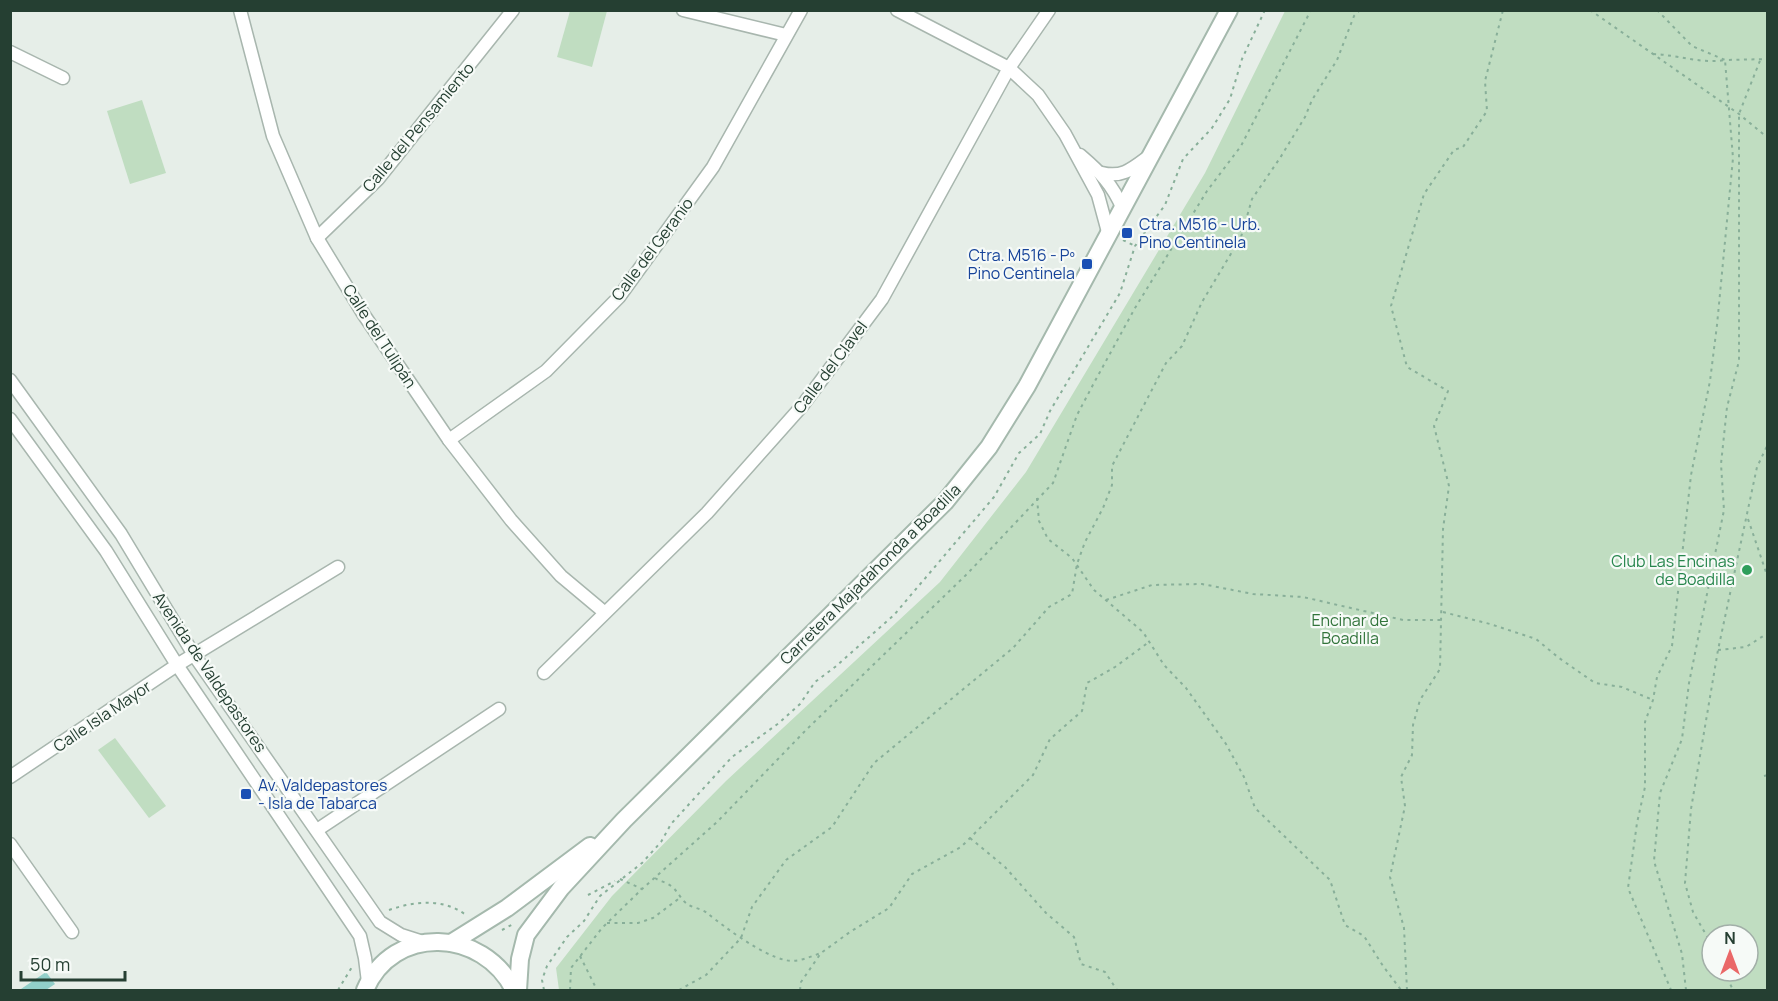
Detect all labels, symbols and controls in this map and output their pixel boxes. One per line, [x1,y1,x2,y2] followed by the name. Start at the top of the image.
[357,57,479,197] street label: Calle del Pensamiento
[606,193,698,305] street label: Calle del Geranio
[1139,213,1261,253] place label: Ctra. M516 - Urb. Pino Centinela
[1120,226,1134,240] marker: Ctra. M516 - Urb. Pino Centinela
[968,244,1075,284] place label: Ctra. M516 - Pº Pino Centinela
[1080,257,1094,271] marker: Ctra. M516 - Pº Pino Centinela
[338,280,422,392] street label: Calle del Tulipán
[788,316,872,418] street label: Calle del Clavel
[775,479,965,669] street label: Carretera Majadahonda a Boadilla
[1611,550,1735,590] place label: Club Las Encinas de Boadilla
[1740,563,1754,577] marker: Club Las Encinas de Boadilla
[148,587,272,757] street label: Avenida de Valdepastores
[1311,609,1389,649] park label: Encinar de Boadilla
[49,675,155,757] street label: Calle Isla Mayor
[258,774,387,814] place label: Av. Valdepastores - Isla de Tabarca
[239,787,253,801] marker: Av. Valdepastores - Isla de Tabarca
[1700,923,1760,983] north arrow
[1724,927,1736,949] text: N
[21,944,124,982] scale bar
[30,952,70,976] text: 50 m

